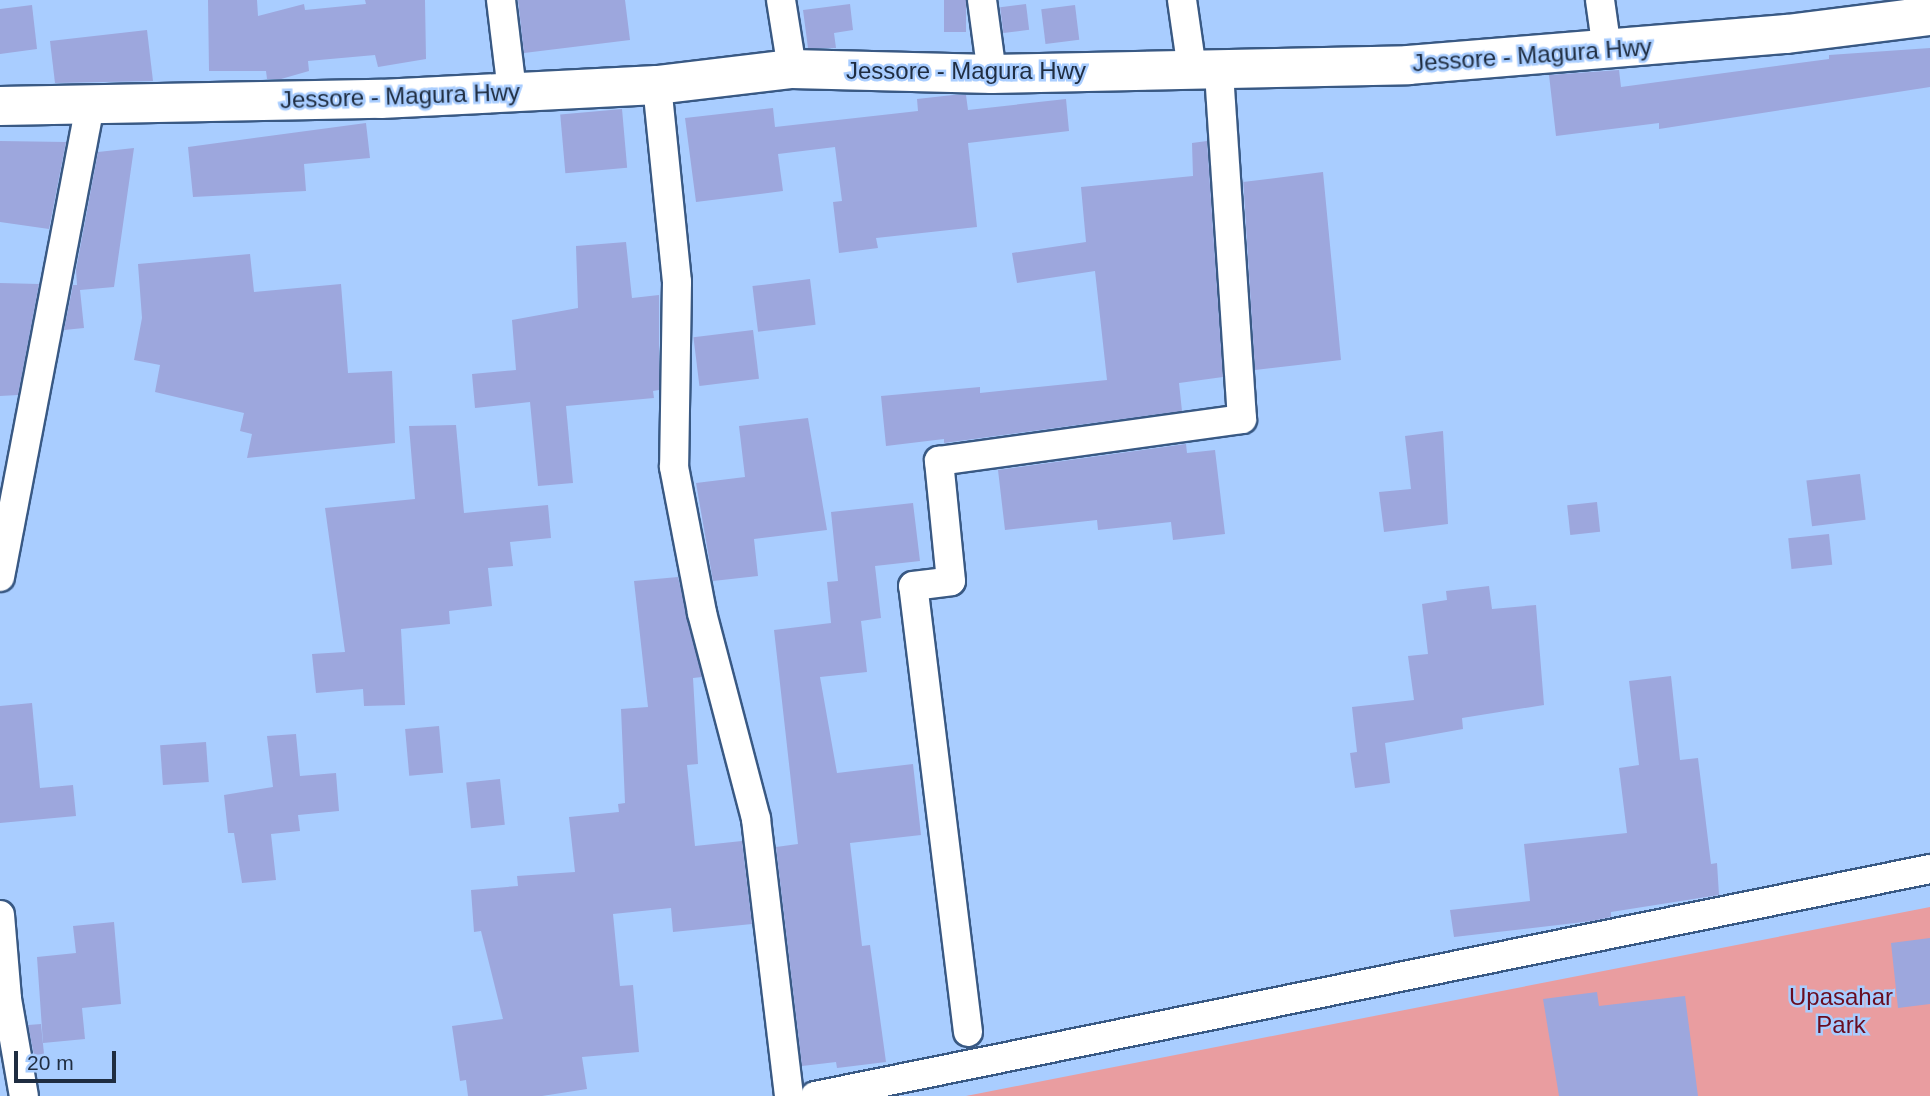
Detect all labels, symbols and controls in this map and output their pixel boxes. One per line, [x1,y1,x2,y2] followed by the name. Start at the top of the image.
[1411,32,1653,78] street label: Jessore - Magura Hwy
[846,57,1086,85] street label: Jessore - Magura Hwy
[280,77,520,115] street label: Jessore - Magura Hwy
[1789,983,1893,1039] park label: Upasahar Park
[18,1036,119,1080] scale bar
[27,1051,74,1074] text: 20 m

